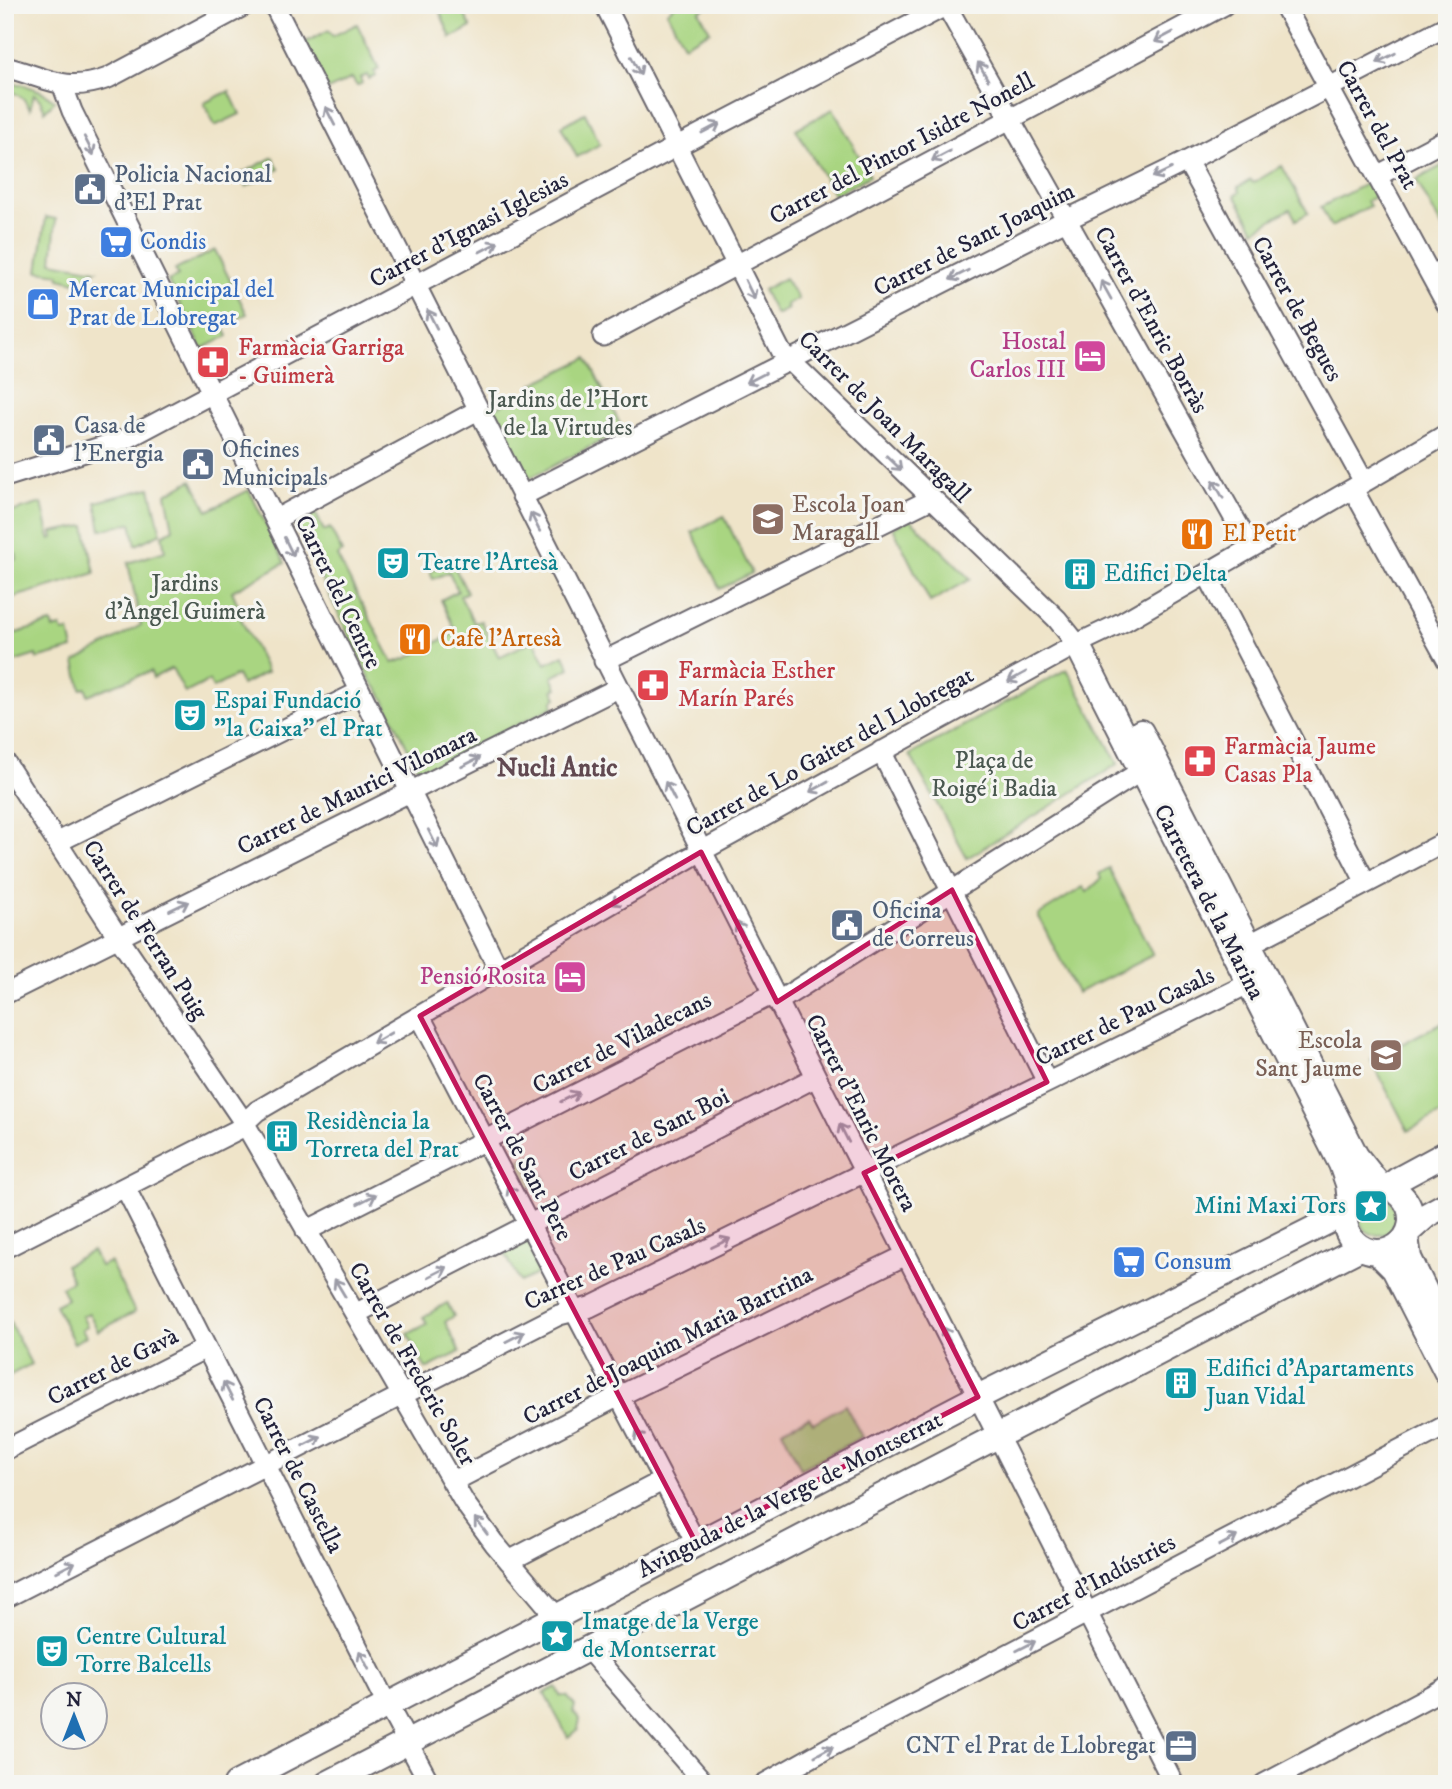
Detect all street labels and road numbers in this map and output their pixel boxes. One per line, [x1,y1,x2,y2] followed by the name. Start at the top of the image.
[1329,55,1425,195] street label: Carrer del Prat
[764,66,1040,232] street label: Carrer del Pintor Isidre Nonell
[364,165,574,295] street label: Carrer d'Ignasi Iglesias
[868,176,1080,304] street label: Carrer de Sant Joaquim
[1087,221,1215,419] street label: Carrer d'Enric Borràs
[1245,231,1349,387] street label: Carrer de Begues
[792,325,977,510] street label: Carrer de Joan Maragall
[288,510,388,674] street label: Carrer del Centre
[681,660,979,844] street label: Carrer de Lo Gaiter del Llobregat
[232,720,482,862] street label: Carrer de Maurici Vilomara
[1147,799,1272,1006] street label: Carretera de la Marina
[76,834,214,1026] street label: Carrer de Ferran Puig
[1031,961,1219,1073] street label: Carrer de Pau Casals
[528,985,716,1101] street label: Carrer de Viladecans
[798,1009,924,1217] street label: Carrer d'Enric Morera
[465,1068,579,1246] street label: Carrer de Sant Pere
[564,1082,734,1188] street label: Carrer de Sant Boi
[520,1211,710,1317] street label: Carrer de Pau Casals
[341,1257,483,1471] street label: Carrer de Frederic Soler
[518,1259,819,1432] street label: Carrer de Joaquim Maria Bartrina
[43,1321,184,1413] street label: Carrer de Gavà
[246,1392,351,1559] street label: Carrer de Castella
[633,1405,948,1585] street label: Avinguda de la Verge de Montserrat
[1007,1527,1181,1639] street label: Carrer d'Indústries

